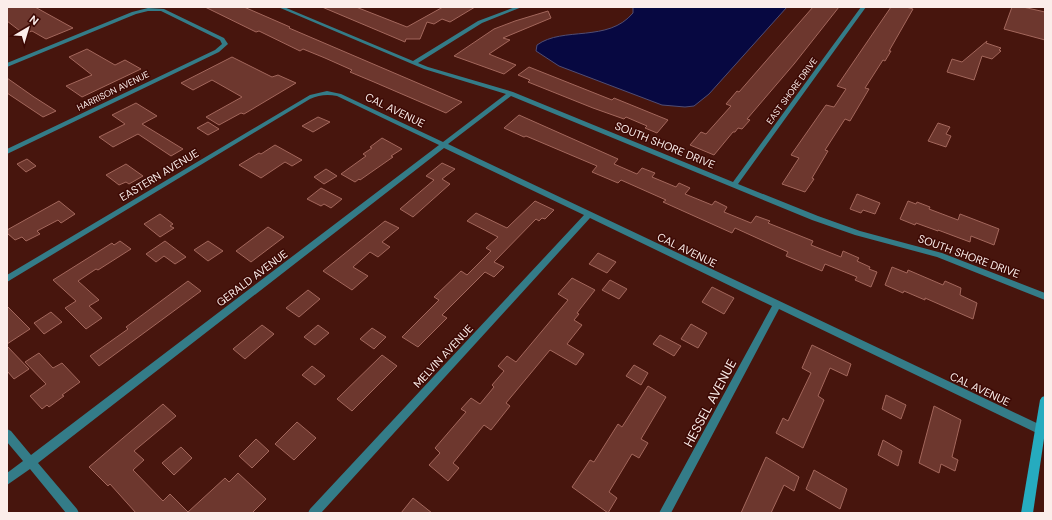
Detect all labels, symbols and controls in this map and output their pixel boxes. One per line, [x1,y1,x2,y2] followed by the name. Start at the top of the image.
[8,8,48,48] north arrow
[27,12,42,28] text: N
[764,55,820,127] street label: EAST SHORE DRIVE
[75,68,151,114] street label: HARRISON AVENUE
[363,90,427,130] street label: CAL AVENUE
[613,118,717,172] street label: SOUTH SHORE DRIVE
[117,146,201,204] street label: EASTERN AVENUE
[655,230,719,270] street label: CAL AVENUE
[916,231,1022,281] street label: SOUTH SHORE DRIVE
[214,247,290,309] street label: GERALD AVENUE
[410,322,476,390] street label: MELVIN AVENUE
[680,356,740,450] street label: HESSEL AVENUE
[948,369,1012,409] street label: CAL AVENUE

